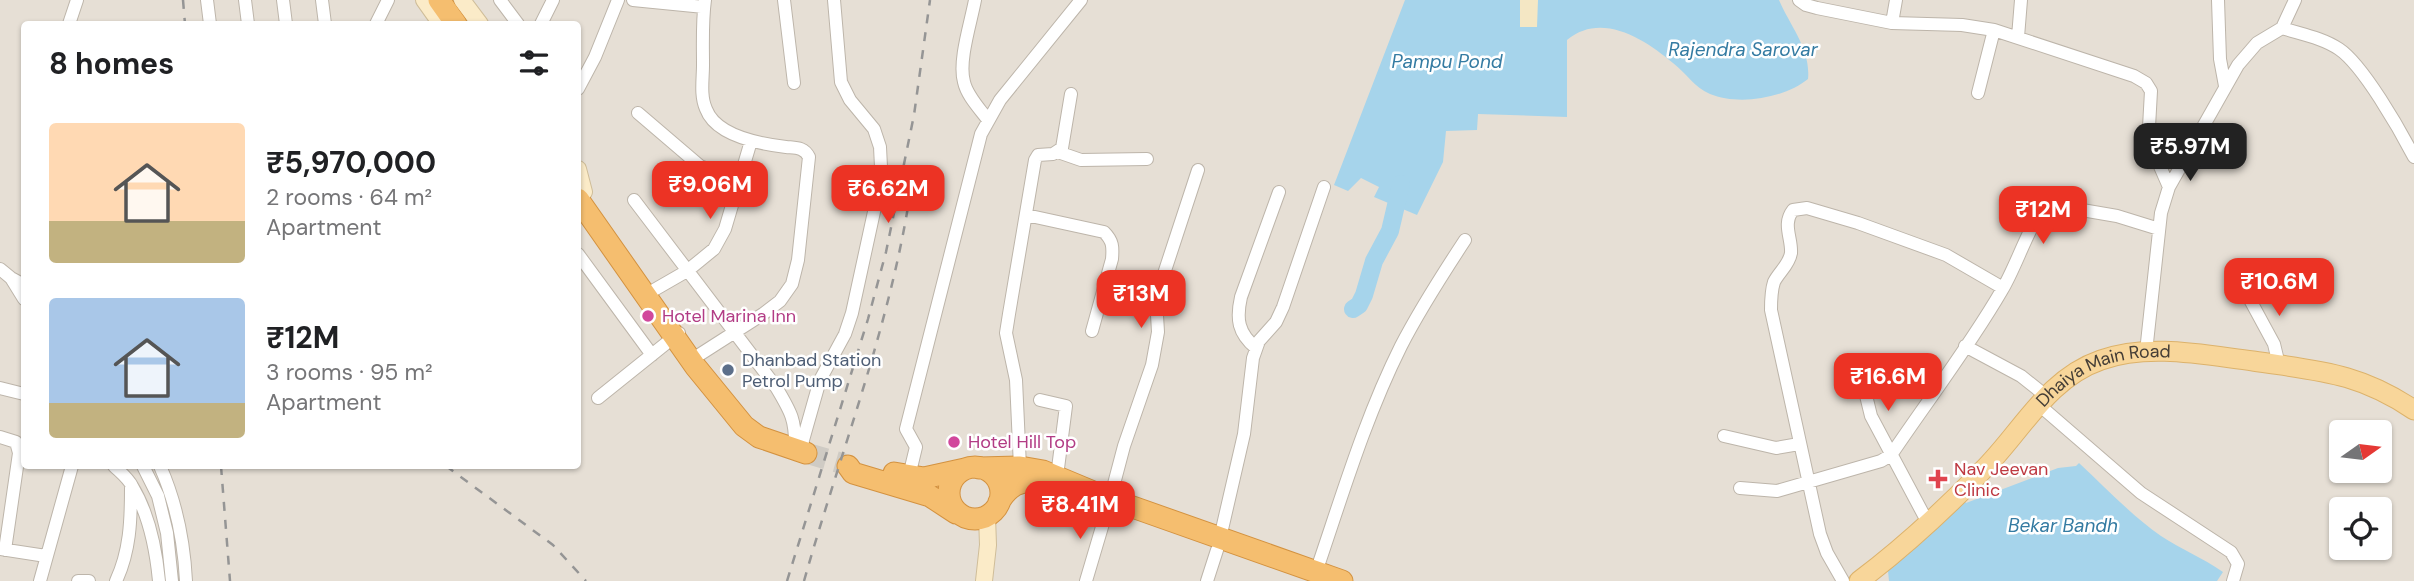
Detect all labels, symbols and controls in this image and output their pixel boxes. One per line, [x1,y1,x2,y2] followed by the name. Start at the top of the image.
[1668,37,1819,62] water label: Rajendra Sarovar
[49,44,174,83] text: 8 homes
[515,44,553,82] icon: filters
[1391,49,1504,74] water label: Pampu Pond
[2133,124,2247,183] pin: ₹5.97M
[2150,131,2230,161] text: ₹5.97M
[266,143,436,182] text: ₹5,970,000
[105,151,189,235] icon: home
[653,162,767,221] pin: ₹9.06M
[831,166,945,225] pin: ₹6.62M
[668,169,752,199] text: ₹9.06M
[847,173,929,203] text: ₹6.62M
[266,182,432,212] text: 2 rooms · 64 m²
[2002,187,2084,246] pin: ₹12M
[2015,194,2071,224] text: ₹12M
[266,212,381,242] text: Apartment
[2222,258,2336,318] pin: ₹10.6M
[2240,266,2318,296] text: ₹10.6M
[1100,270,1182,330] pin: ₹13M
[1113,278,1169,308] text: ₹13M
[662,304,796,328] place label: Hotel Marina Inn
[640,308,656,324] marker: Hotel Marina Inn
[266,318,339,357] text: ₹12M
[105,326,189,410] icon: home
[2031,339,2171,412] street label: Dhaiya Main Road
[742,348,881,393] place label: Dhanbad Station Petrol Pump
[1831,354,1945,413] pin: ₹16.6M
[266,357,433,387] text: 3 rooms · 95 m²
[1850,361,1926,391] text: ₹16.6M
[720,362,736,378] marker: Dhanbad Station Petrol Pump
[266,387,381,417] text: Apartment
[2329,420,2392,483] north arrow
[2329,420,2392,560] map controls
[968,430,1076,454] place label: Hotel Hill Top
[946,434,962,450] marker: Hotel Hill Top
[1954,457,2048,502] place label: Nav Jeevan Clinic
[1928,469,1948,489] marker: Nav Jeevan Clinic
[1023,482,1137,541] pin: ₹8.41M
[1041,489,1119,519] text: ₹8.41M
[2329,497,2392,560] button: locate
[2008,513,2118,538] water label: Bekar Bandh

